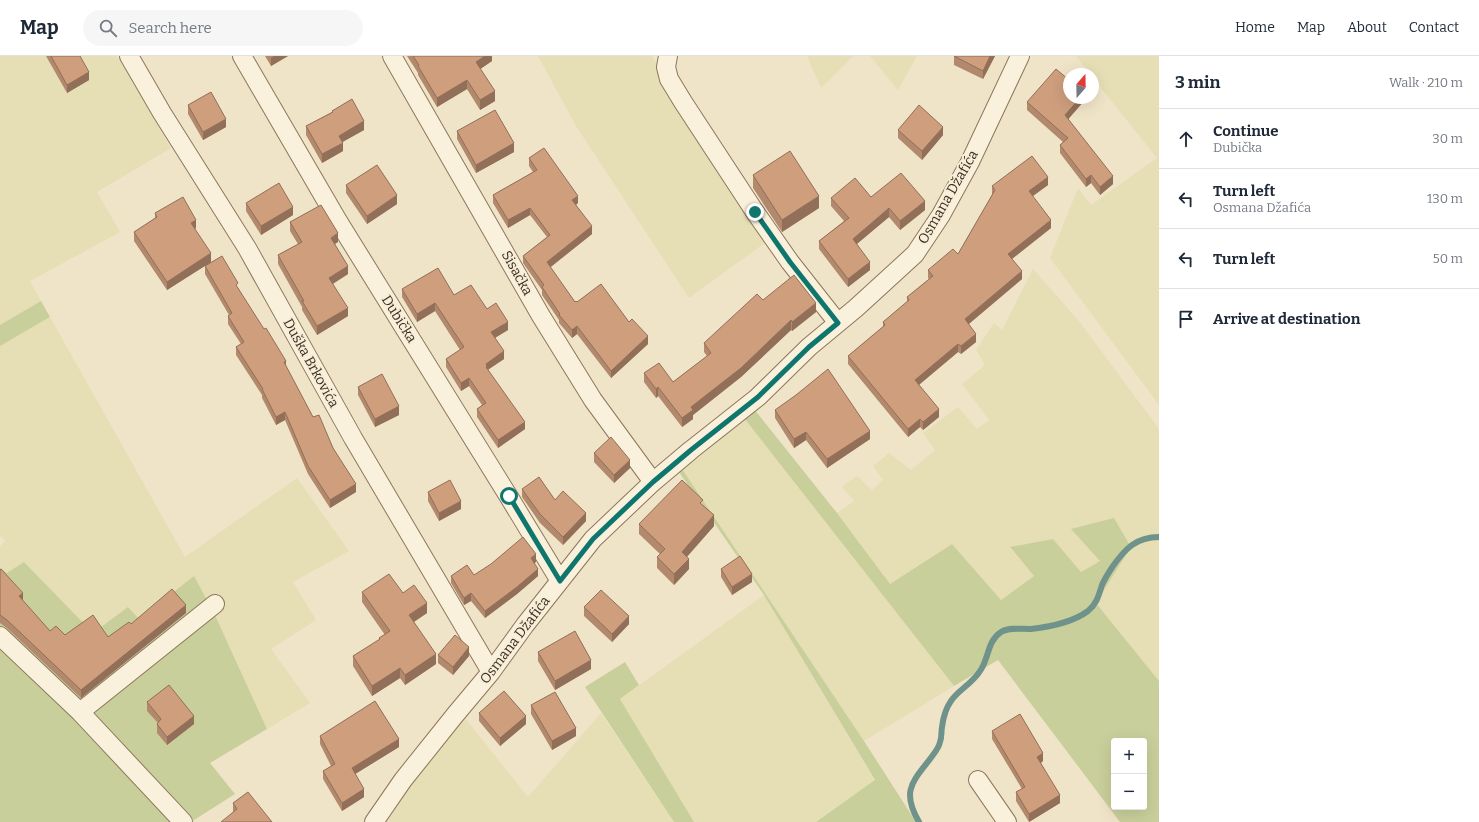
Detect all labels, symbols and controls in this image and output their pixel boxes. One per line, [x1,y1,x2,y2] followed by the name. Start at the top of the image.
[83,10,363,46] search box
[20,16,59,39] text: Map
[97,17,119,39] icon: search
[129,19,212,37] text: Search here
[1235,19,1275,36] text: Home
[1297,19,1325,36] text: Map
[1347,19,1387,36] text: About
[1409,19,1459,36] text: Contact
[1063,68,1099,104] north arrow
[1175,72,1220,93] text: 3 min
[1389,75,1463,90] text: Walk · 210 m
[1213,122,1279,140] text: Continue
[1175,128,1197,150] icon: ahead
[1432,131,1463,146] text: 30 m
[1213,140,1262,155] text: Dubička
[914,147,982,247] street label: Osmana Džafića
[1213,182,1275,200] text: Turn left
[1175,188,1197,210] icon: left
[1427,191,1463,206] text: 130 m
[1213,200,1311,215] text: Osmana Džafića
[746,203,764,221] route end
[498,248,536,299] street label: Sisačka
[1175,248,1197,270] icon: left
[1213,250,1275,268] text: Turn left
[1433,251,1463,266] text: 50 m
[378,292,420,346] street label: Dubička
[1175,308,1197,330] icon: arrive
[1213,310,1360,328] text: Arrive at destination
[279,315,343,411] street label: Duška Brkovića
[500,487,518,505] route start
[476,592,554,687] street label: Osmana Džafića
[1111,738,1147,810] map controls
[1111,738,1147,774] button: +
[1111,774,1147,810] button: −

